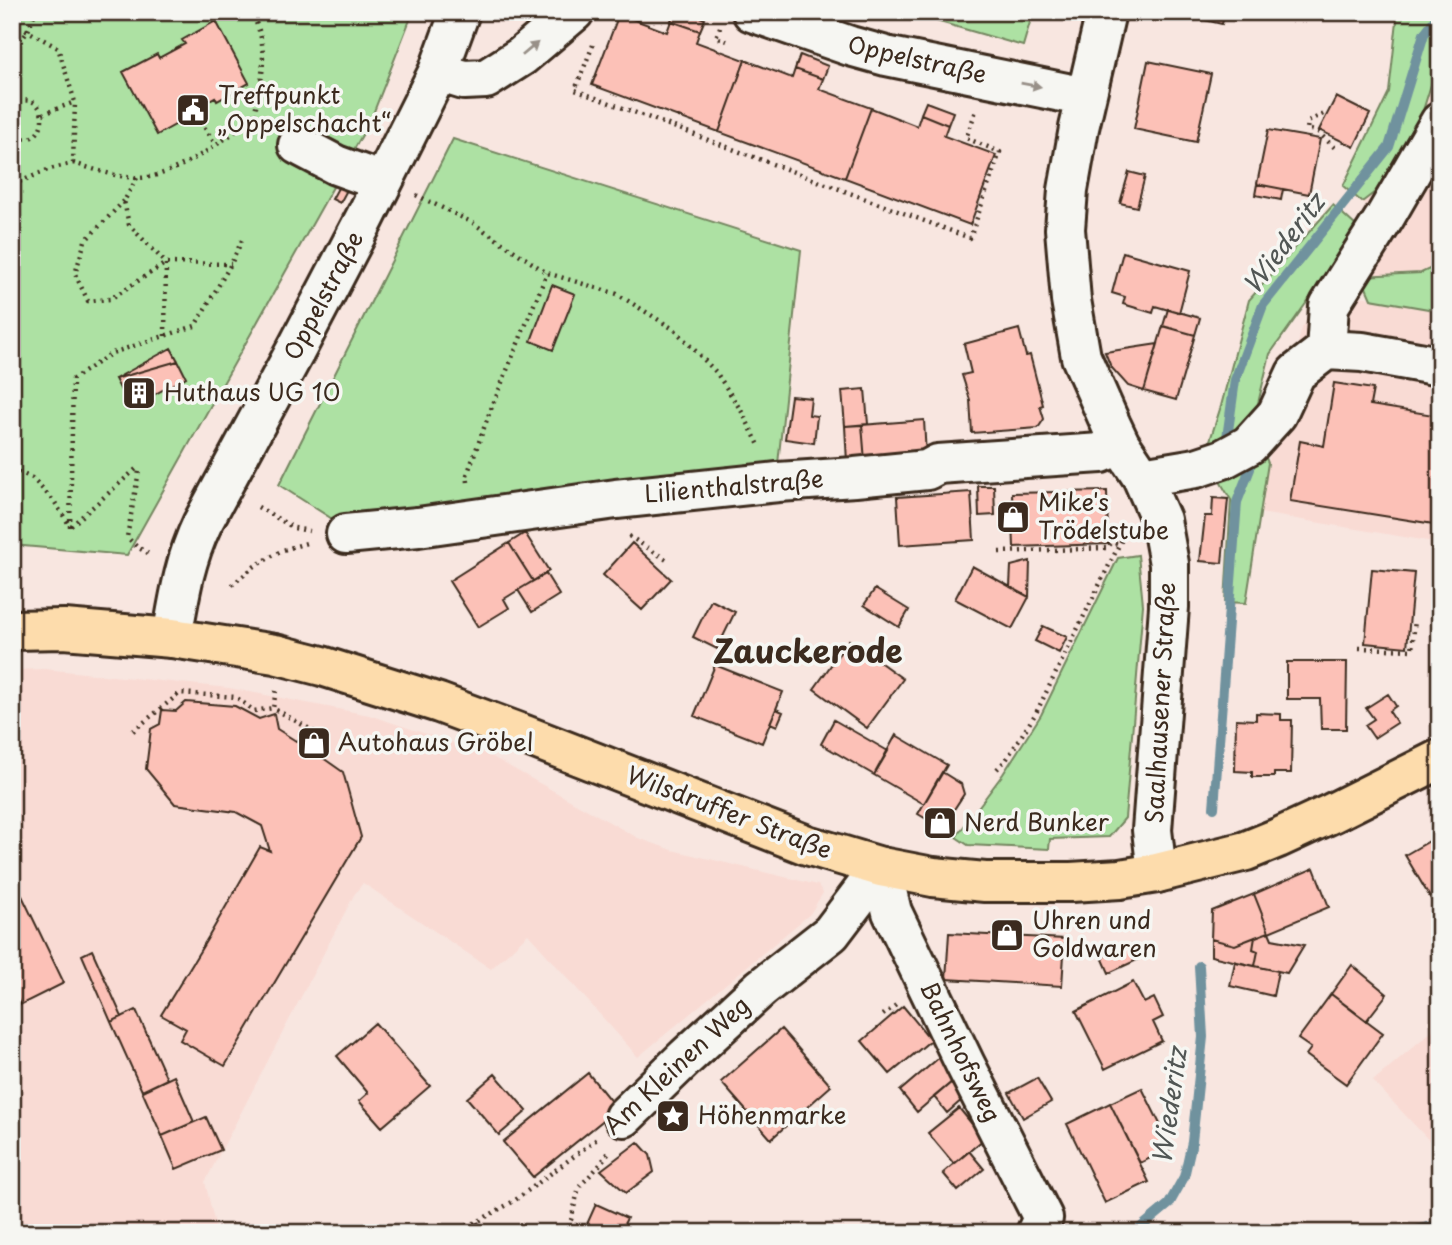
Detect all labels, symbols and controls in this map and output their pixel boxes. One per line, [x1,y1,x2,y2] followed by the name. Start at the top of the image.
[844,25,990,92] street label: Oppelstraße
[521,41,539,57] one-way arrow
[218,76,391,140] place label: Treffpunkt „Oppelschacht“
[1020,80,1042,91] one-way arrow
[174,91,212,129] public building icon: Treffpunkt „Oppelschacht“
[1232,182,1336,301] water label: Wiederitz
[273,224,371,366] street label: Oppelstraße
[164,373,340,409] place label: Huthaus UG 10
[120,374,158,412] building icon: Huthaus UG 10
[643,459,825,511] street label: Lilienthalstraße
[1038,483,1169,547] place label: Mike's Trödelstube
[994,498,1032,536] shop icon: Mike's Trödelstube
[1135,581,1183,825] street label: Saalhausener Straße
[713,626,903,674] district label: Zauckerode
[338,723,533,759] place label: Autohaus Gröbel
[295,724,333,762] shop icon: Autohaus Gröbel
[622,755,838,867] street label: Wilsdruffer Straße
[964,803,1110,839] place label: Nerd Bunker
[921,804,959,842] shop icon: Nerd Bunker
[1032,901,1157,965] place label: Uhren und Goldwaren
[988,916,1026,954] shop icon: Uhren und Goldwaren
[912,974,1012,1128] street label: Bahnhofsweg
[594,987,757,1142] street label: Am Kleinen Weg
[1141,1042,1196,1166] water label: Wiederitz
[698,1096,847,1132] place label: Höhenmarke
[654,1097,692,1135] place icon: Höhenmarke

